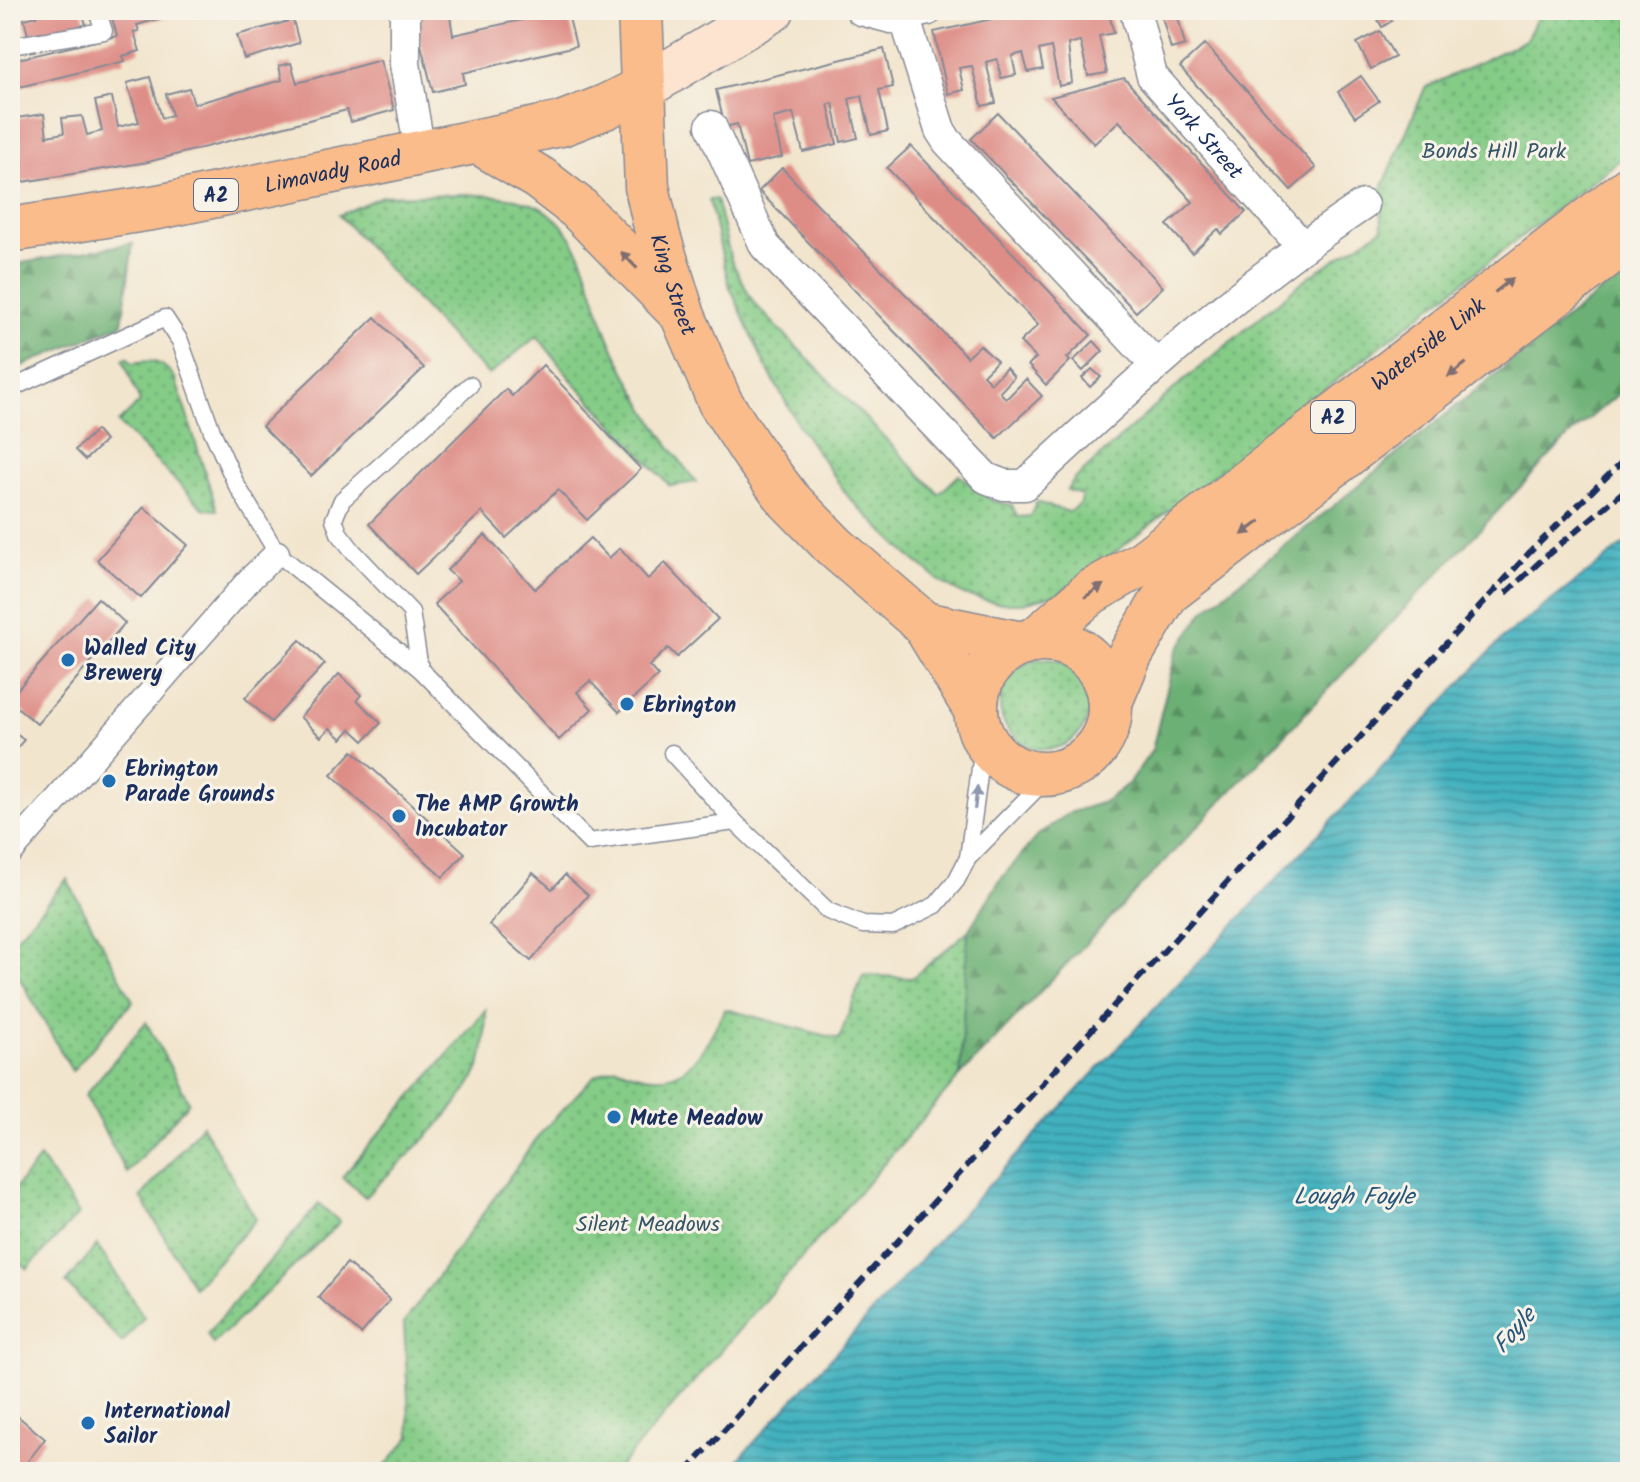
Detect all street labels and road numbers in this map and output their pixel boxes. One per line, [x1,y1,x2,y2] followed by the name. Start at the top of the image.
[1155,87,1251,189] street label: York Street
[261,142,406,205] street label: Limavady Road
[194,179,238,211] road number: A2
[638,230,705,342] street label: King Street
[1364,290,1495,401] street label: Waterside Link
[1311,401,1355,433] road number: A2

